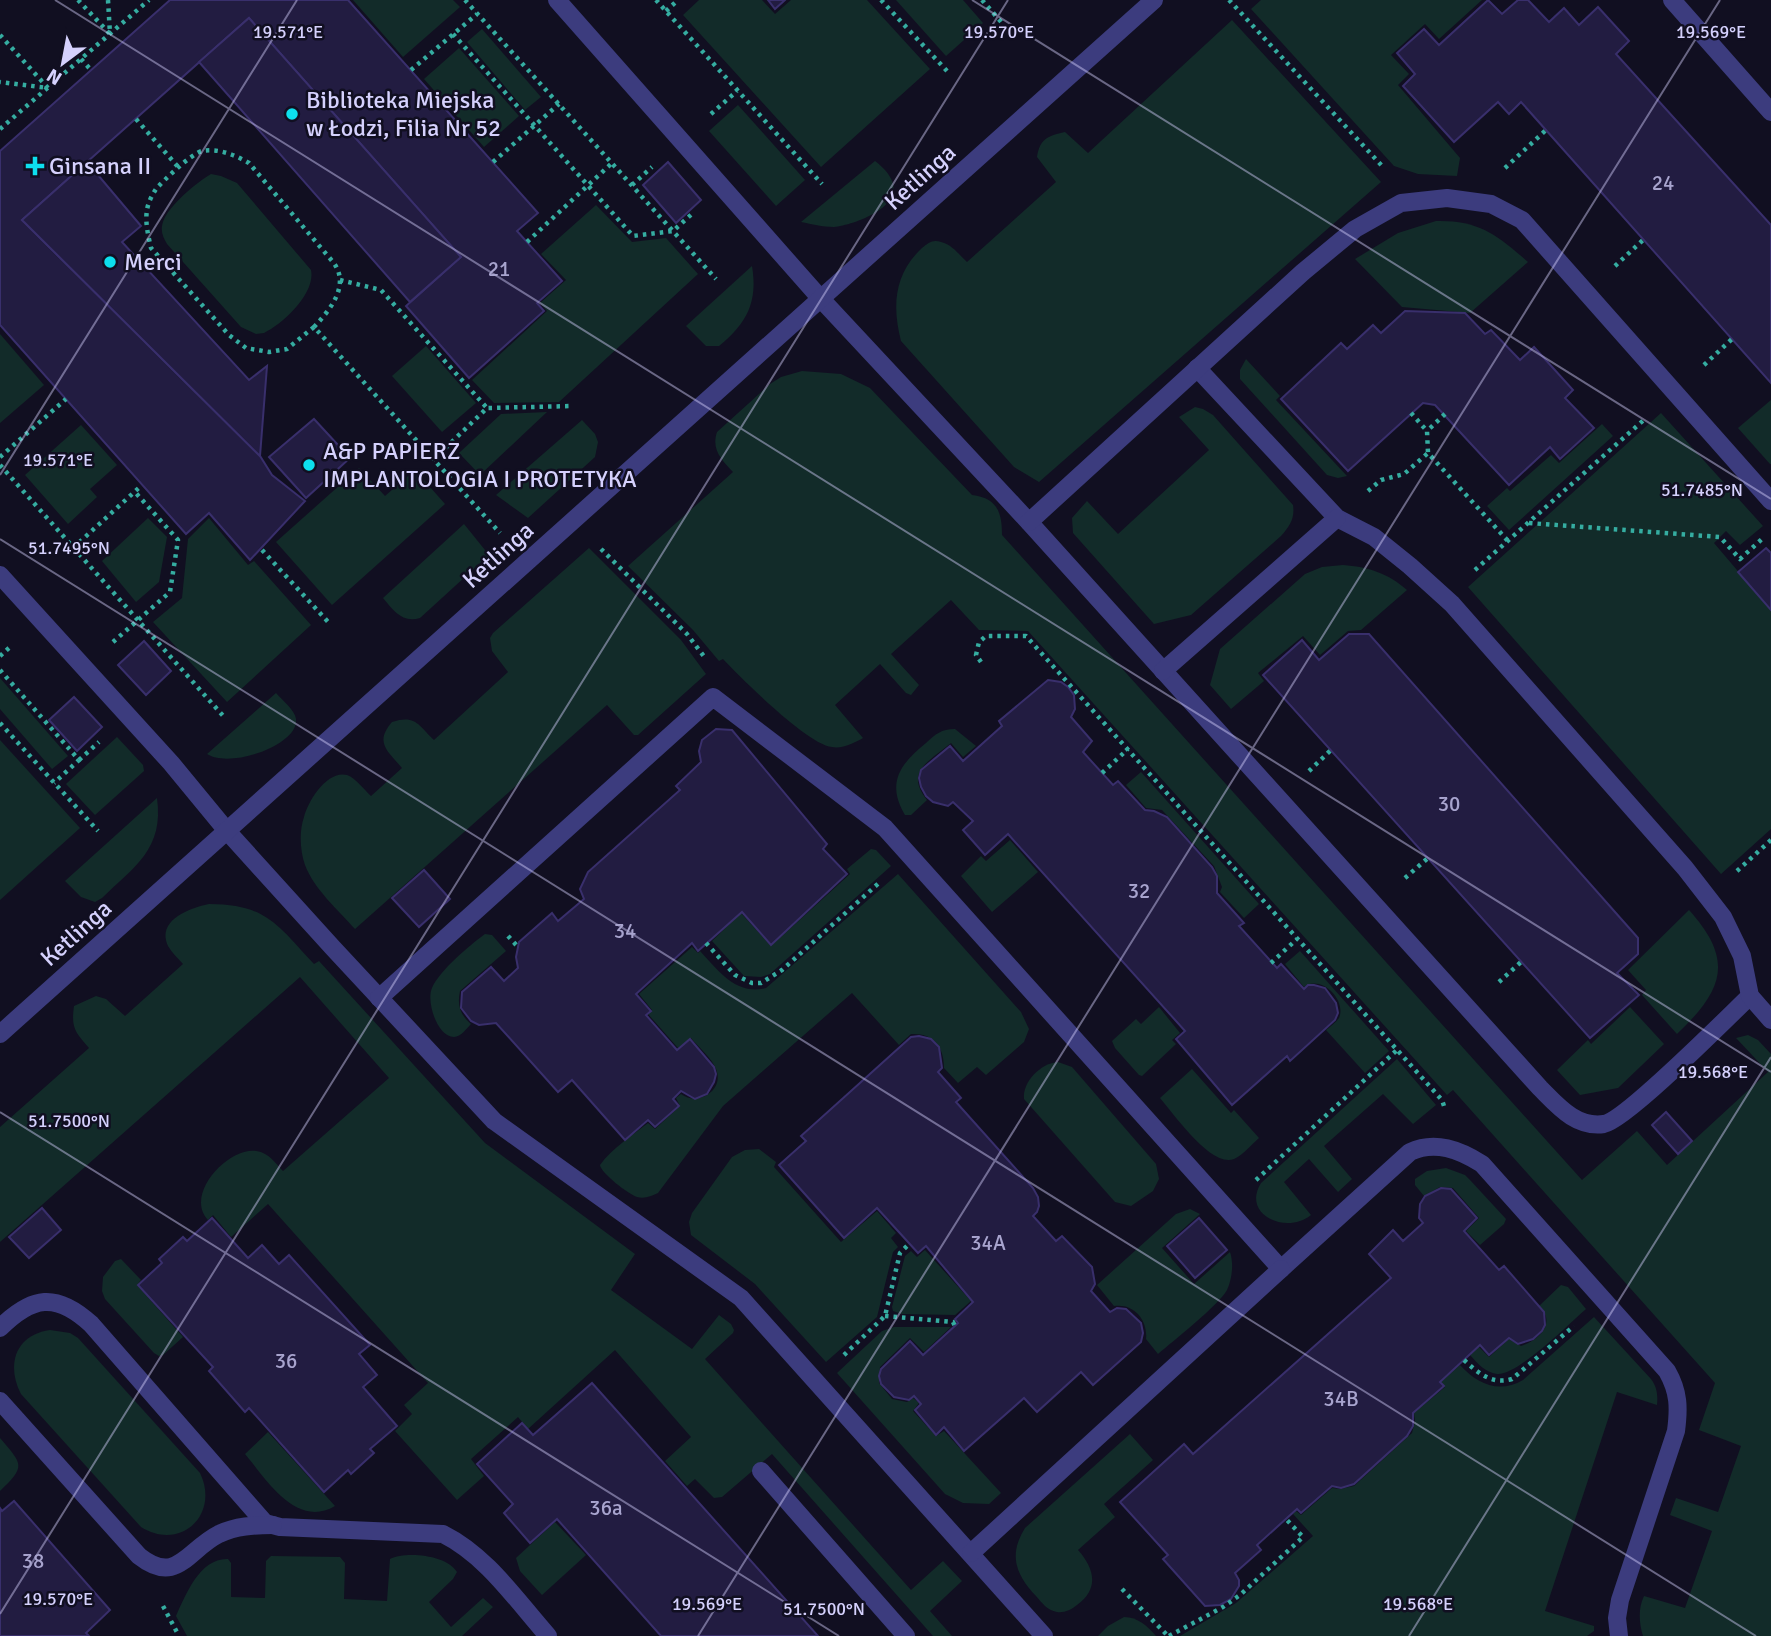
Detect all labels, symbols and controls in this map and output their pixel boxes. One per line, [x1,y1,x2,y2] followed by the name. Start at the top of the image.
[253,21,323,43] text: 19.571°E
[964,21,1034,43] text: 19.570°E
[1676,21,1746,43] text: 19.569°E
[28,28,98,98] north arrow
[43,63,66,90] text: N
[306,85,501,143] place label: Biblioteka Miejska w Łodzi, Filia Nr 52
[284,106,300,122] marker: Biblioteka Miejska w Łodzi, Filia Nr 52
[878,137,962,217] street label: Ketlinga
[49,151,151,181] place label: Ginsana II
[27,158,43,174] marker: Ginsana II
[1652,170,1674,196] house number: 24
[124,247,182,277] place label: Merci
[102,254,118,270] marker: Merci
[488,256,510,282] house number: 21
[323,436,637,494] place label: A&P PAPIERZ IMPLANTOLOGIA I PROTETYKA
[23,449,93,471] text: 19.571°E
[301,457,317,473] marker: A&P PAPIERZ IMPLANTOLOGIA I PROTETYKA
[1661,479,1743,501] text: 51.7485°N
[456,515,540,595] street label: Ketlinga
[28,537,110,559] text: 51.7495°N
[1438,791,1460,817] house number: 30
[1128,878,1150,904] house number: 32
[34,893,118,973] street label: Ketlinga
[614,918,636,944] house number: 34
[1678,1061,1748,1083] text: 19.568°E
[28,1110,110,1132] text: 51.7500°N
[970,1230,1006,1256] house number: 34A
[275,1348,297,1374] house number: 36
[1323,1386,1359,1412] house number: 34B
[589,1495,623,1521] house number: 36a
[22,1548,44,1574] house number: 38
[23,1588,93,1610] text: 19.570°E
[672,1593,742,1615] text: 19.569°E
[1383,1593,1453,1615] text: 19.568°E
[783,1598,865,1620] text: 51.7500°N

